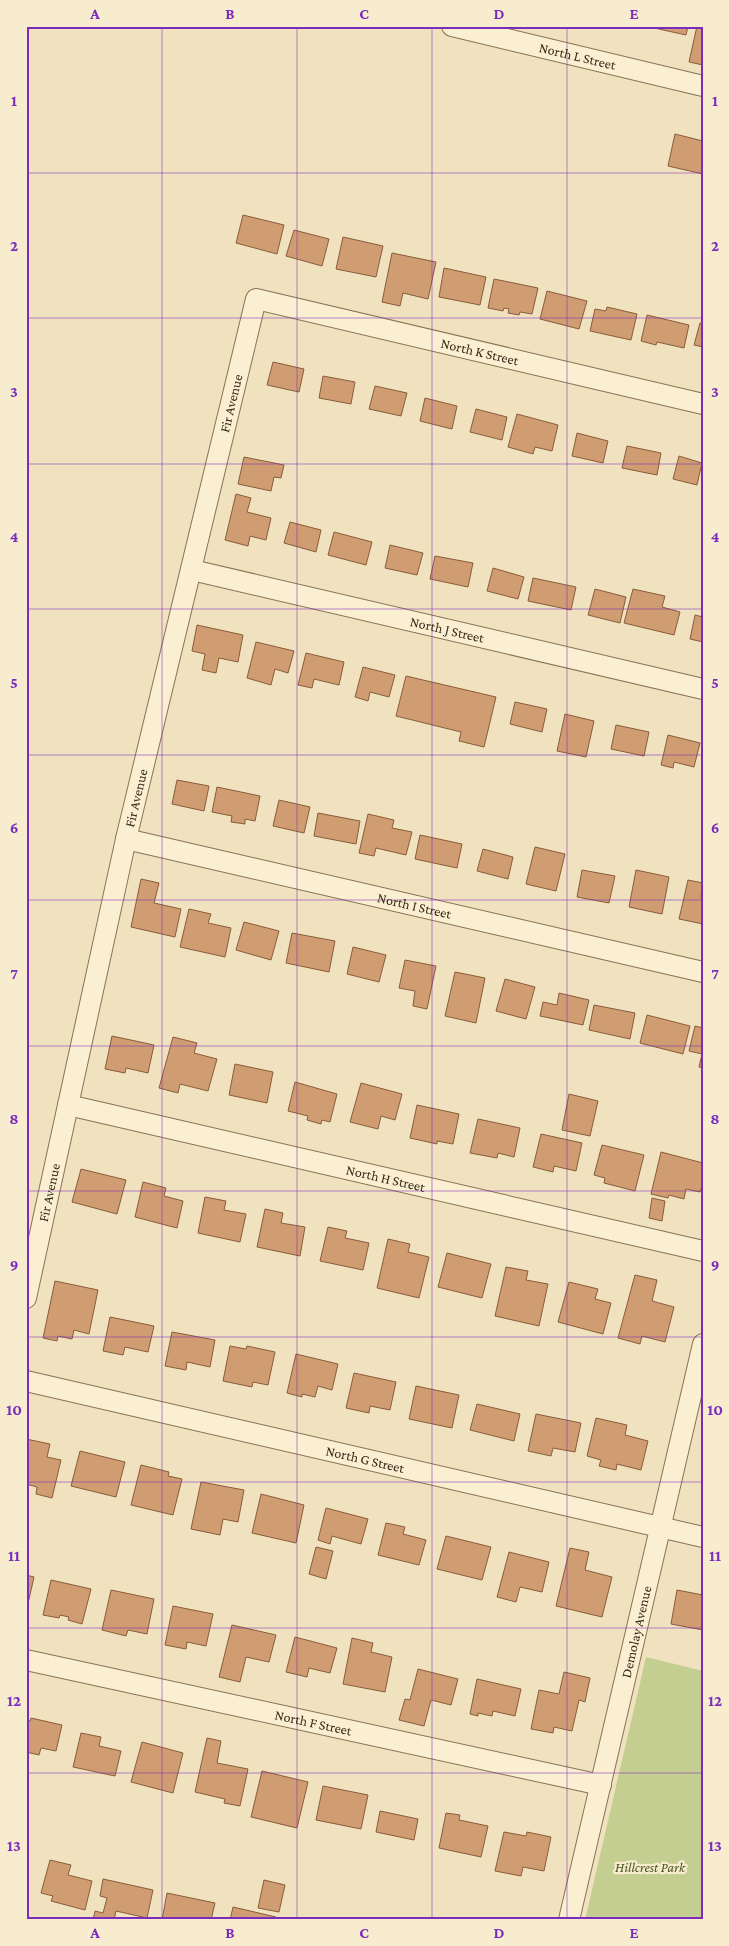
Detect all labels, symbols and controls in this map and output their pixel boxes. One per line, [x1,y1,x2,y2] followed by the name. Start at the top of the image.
[89,5,100,22] text: A
[225,5,235,22] text: B
[359,5,369,22] text: C
[493,5,505,22] text: D
[629,5,639,22] text: E
[538,39,618,73] street label: North L Street
[11,92,17,109] text: 1
[712,92,718,109] text: 1
[10,237,18,254] text: 2
[711,237,719,254] text: 2
[439,335,521,368] street label: North K Street
[216,372,246,434] street label: Fir Avenue
[10,383,18,400] text: 3
[711,383,719,400] text: 3
[10,528,19,545] text: 4
[711,528,720,545] text: 4
[409,613,486,646] street label: North J Street
[10,674,18,691] text: 5
[711,674,719,691] text: 5
[121,767,151,829] street label: Fir Avenue
[10,819,18,836] text: 6
[711,819,719,836] text: 6
[376,889,453,922] street label: North I Street
[10,965,18,982] text: 7
[711,965,719,982] text: 7
[9,1110,19,1127] text: 8
[710,1110,720,1127] text: 8
[345,1161,427,1195] street label: North H Street
[35,1162,63,1223] street label: Fir Avenue
[10,1256,18,1273] text: 9
[711,1256,719,1273] text: 9
[6,1401,22,1418] text: 10
[707,1401,723,1418] text: 10
[324,1442,406,1476] street label: North G Street
[8,1547,20,1564] text: 11
[709,1547,721,1564] text: 11
[618,1584,655,1679] street label: Demolay Avenue
[7,1692,21,1709] text: 12
[708,1692,722,1709] text: 12
[273,1706,354,1739] street label: North F Street
[7,1837,21,1854] text: 13
[708,1837,722,1854] text: 13
[615,1859,686,1875] park label: Hillcrest Park
[89,1924,100,1941] text: A
[225,1924,235,1941] text: B
[359,1924,369,1941] text: C
[493,1924,505,1941] text: D
[629,1924,639,1941] text: E

